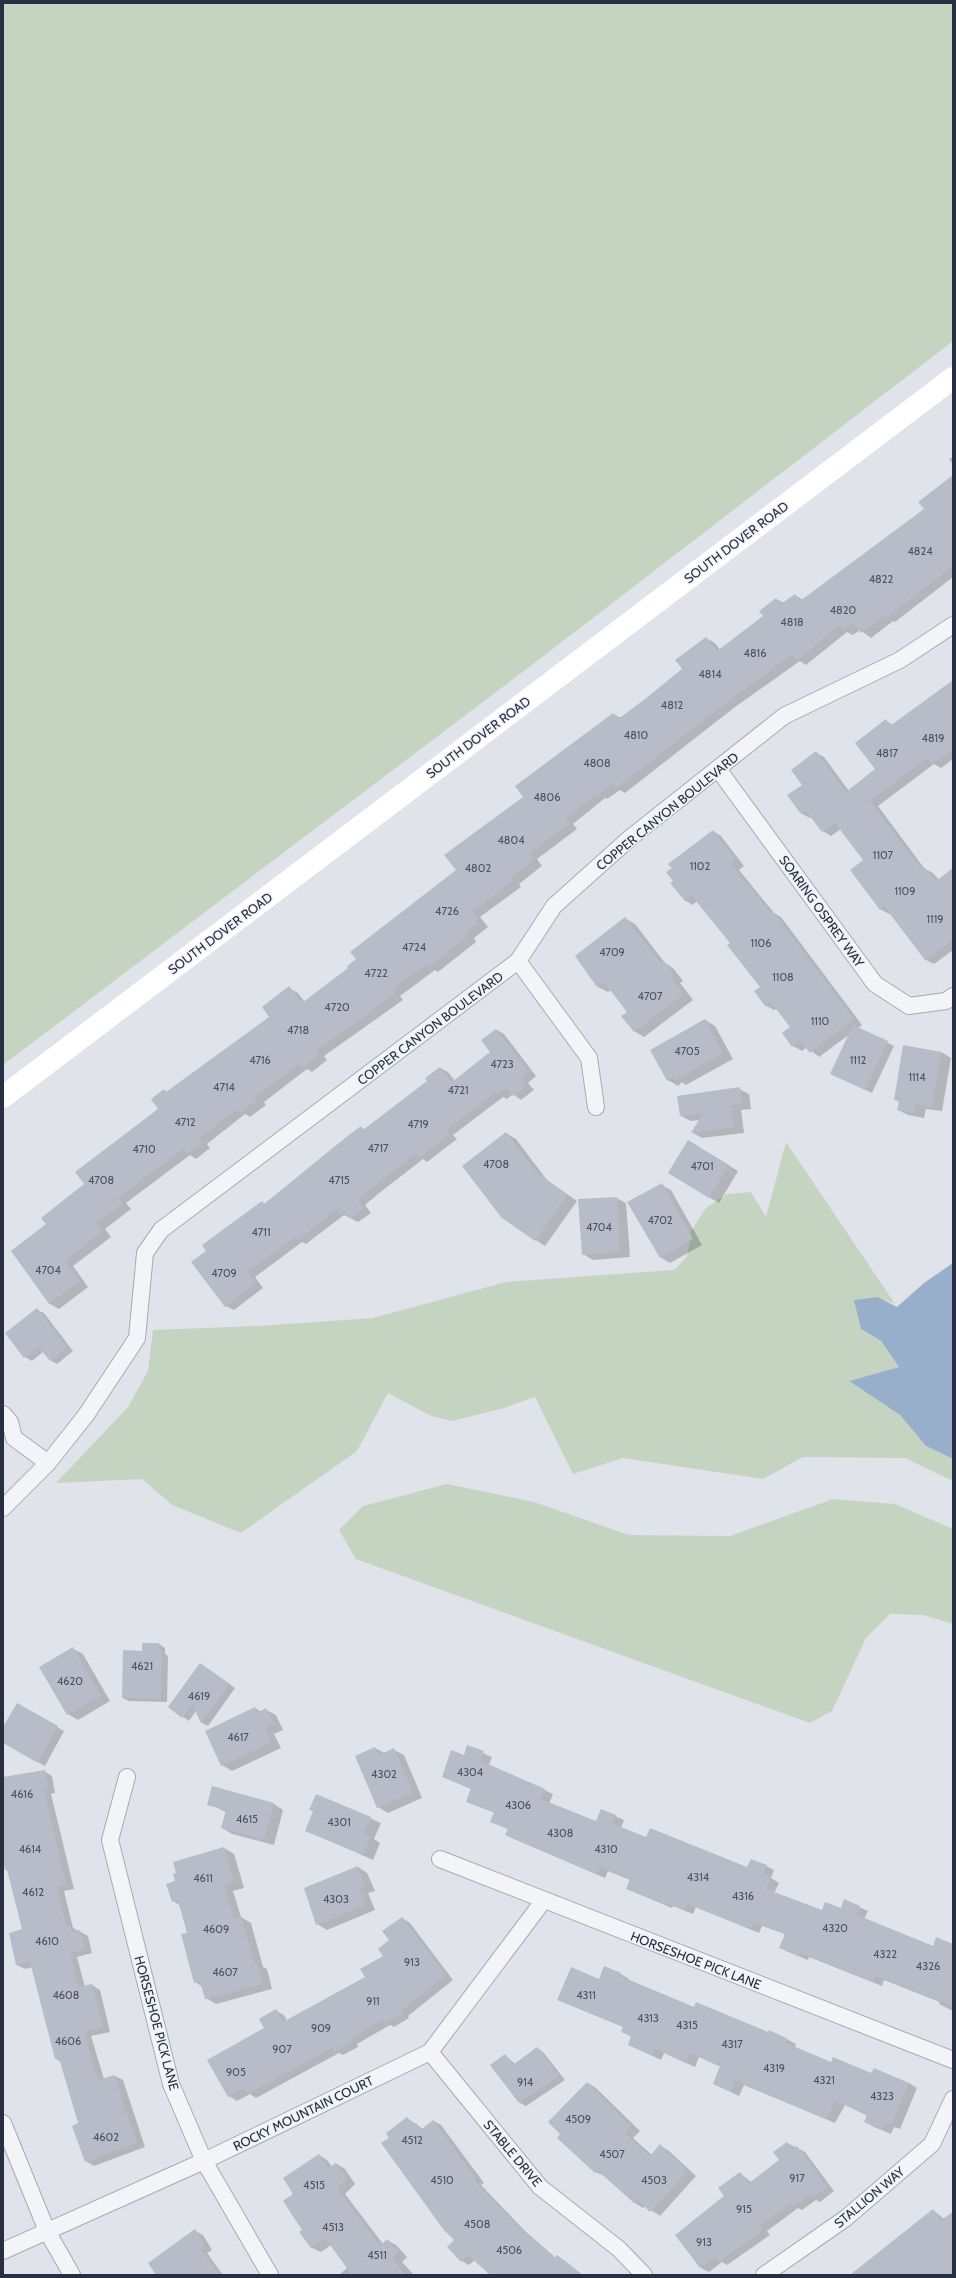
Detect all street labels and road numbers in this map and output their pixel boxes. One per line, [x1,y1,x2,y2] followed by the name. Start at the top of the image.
[681,498,791,586] street label: SOUTH DOVER ROAD
[423,693,533,781] street label: SOUTH DOVER ROAD
[593,749,741,873] street label: COPPER CANYON BOULEVARD
[776,852,868,970] street label: SOARING OSPREY WAY
[165,889,275,977] street label: SOUTH DOVER ROAD
[354,968,506,1088] street label: COPPER CANYON BOULEVARD
[628,1928,764,1992] street label: HORSESHOE PICK LANE
[131,1954,183,2092] street label: HORSESHOE PICK LANE
[230,2072,376,2154] street label: ROCKY MOUNTAIN COURT
[481,2116,545,2190] street label: STABLE DRIVE
[831,2163,908,2231] street label: STALLION WAY

